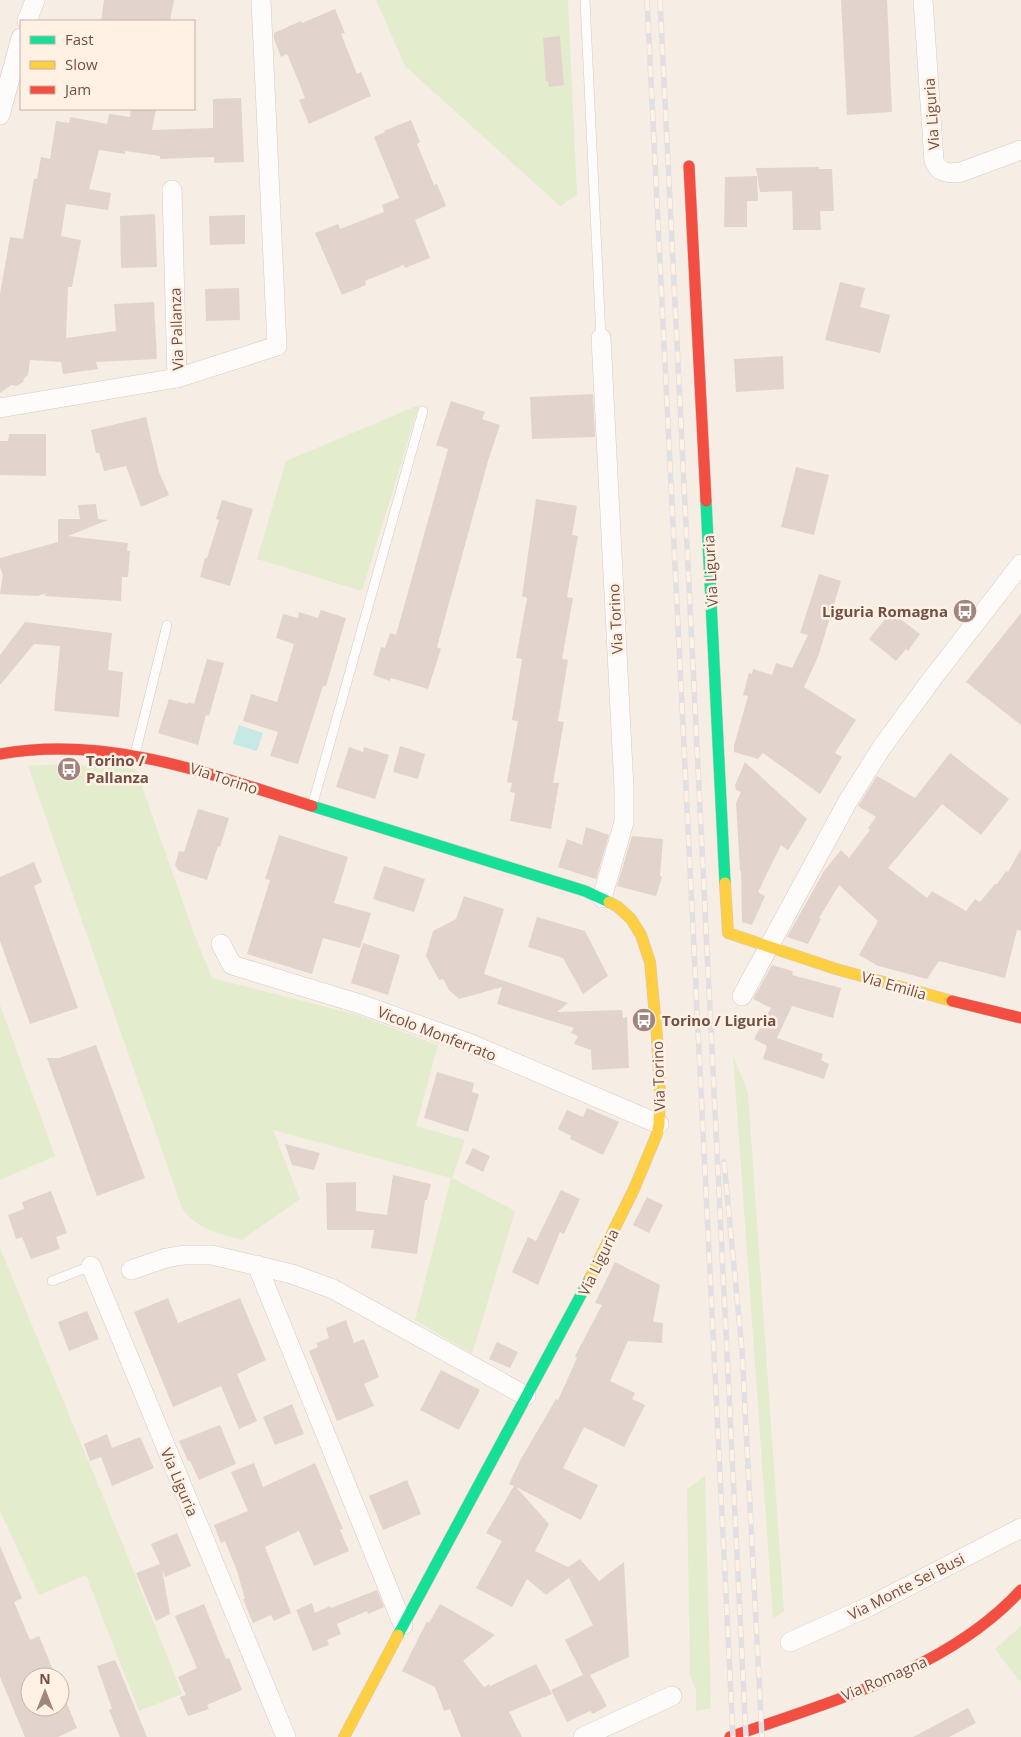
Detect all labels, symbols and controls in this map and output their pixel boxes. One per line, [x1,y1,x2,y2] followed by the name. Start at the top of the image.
[20,20,195,110] legend
[65,29,94,49] text: Fast
[65,54,98,74] text: Slow
[919,77,943,151] street label: Via Liguria
[63,79,91,99] text: Jam
[165,287,187,371] street label: Via Pallanza
[698,534,722,608] street label: Via Liguria
[603,583,627,655] street label: Via Torino
[952,598,978,624] bus stop icon: Liguria Romagna
[822,601,948,621] place label: Liguria Romagna
[86,750,149,787] place label: Torino / Pallanza
[56,756,82,782] bus stop icon: Torino / Pallanza
[187,758,261,798] street label: Via Torino
[859,966,929,1004] street label: Via Emilia
[375,1001,499,1065] street label: Vicolo Monferrato
[631,1007,657,1033] bus stop icon: Torino / Liguria
[662,1010,776,1030] place label: Torino / Liguria
[647,1040,669,1112] street label: Via Torino
[573,1225,623,1299] street label: Via Liguria
[157,1445,203,1519] street label: Via Liguria
[844,1548,968,1624] street label: Via Monte Sei Busi
[838,1651,930,1705] street label: Via Romagna
[20,1667,70,1717] north arrow
[39,1669,51,1688] text: N

